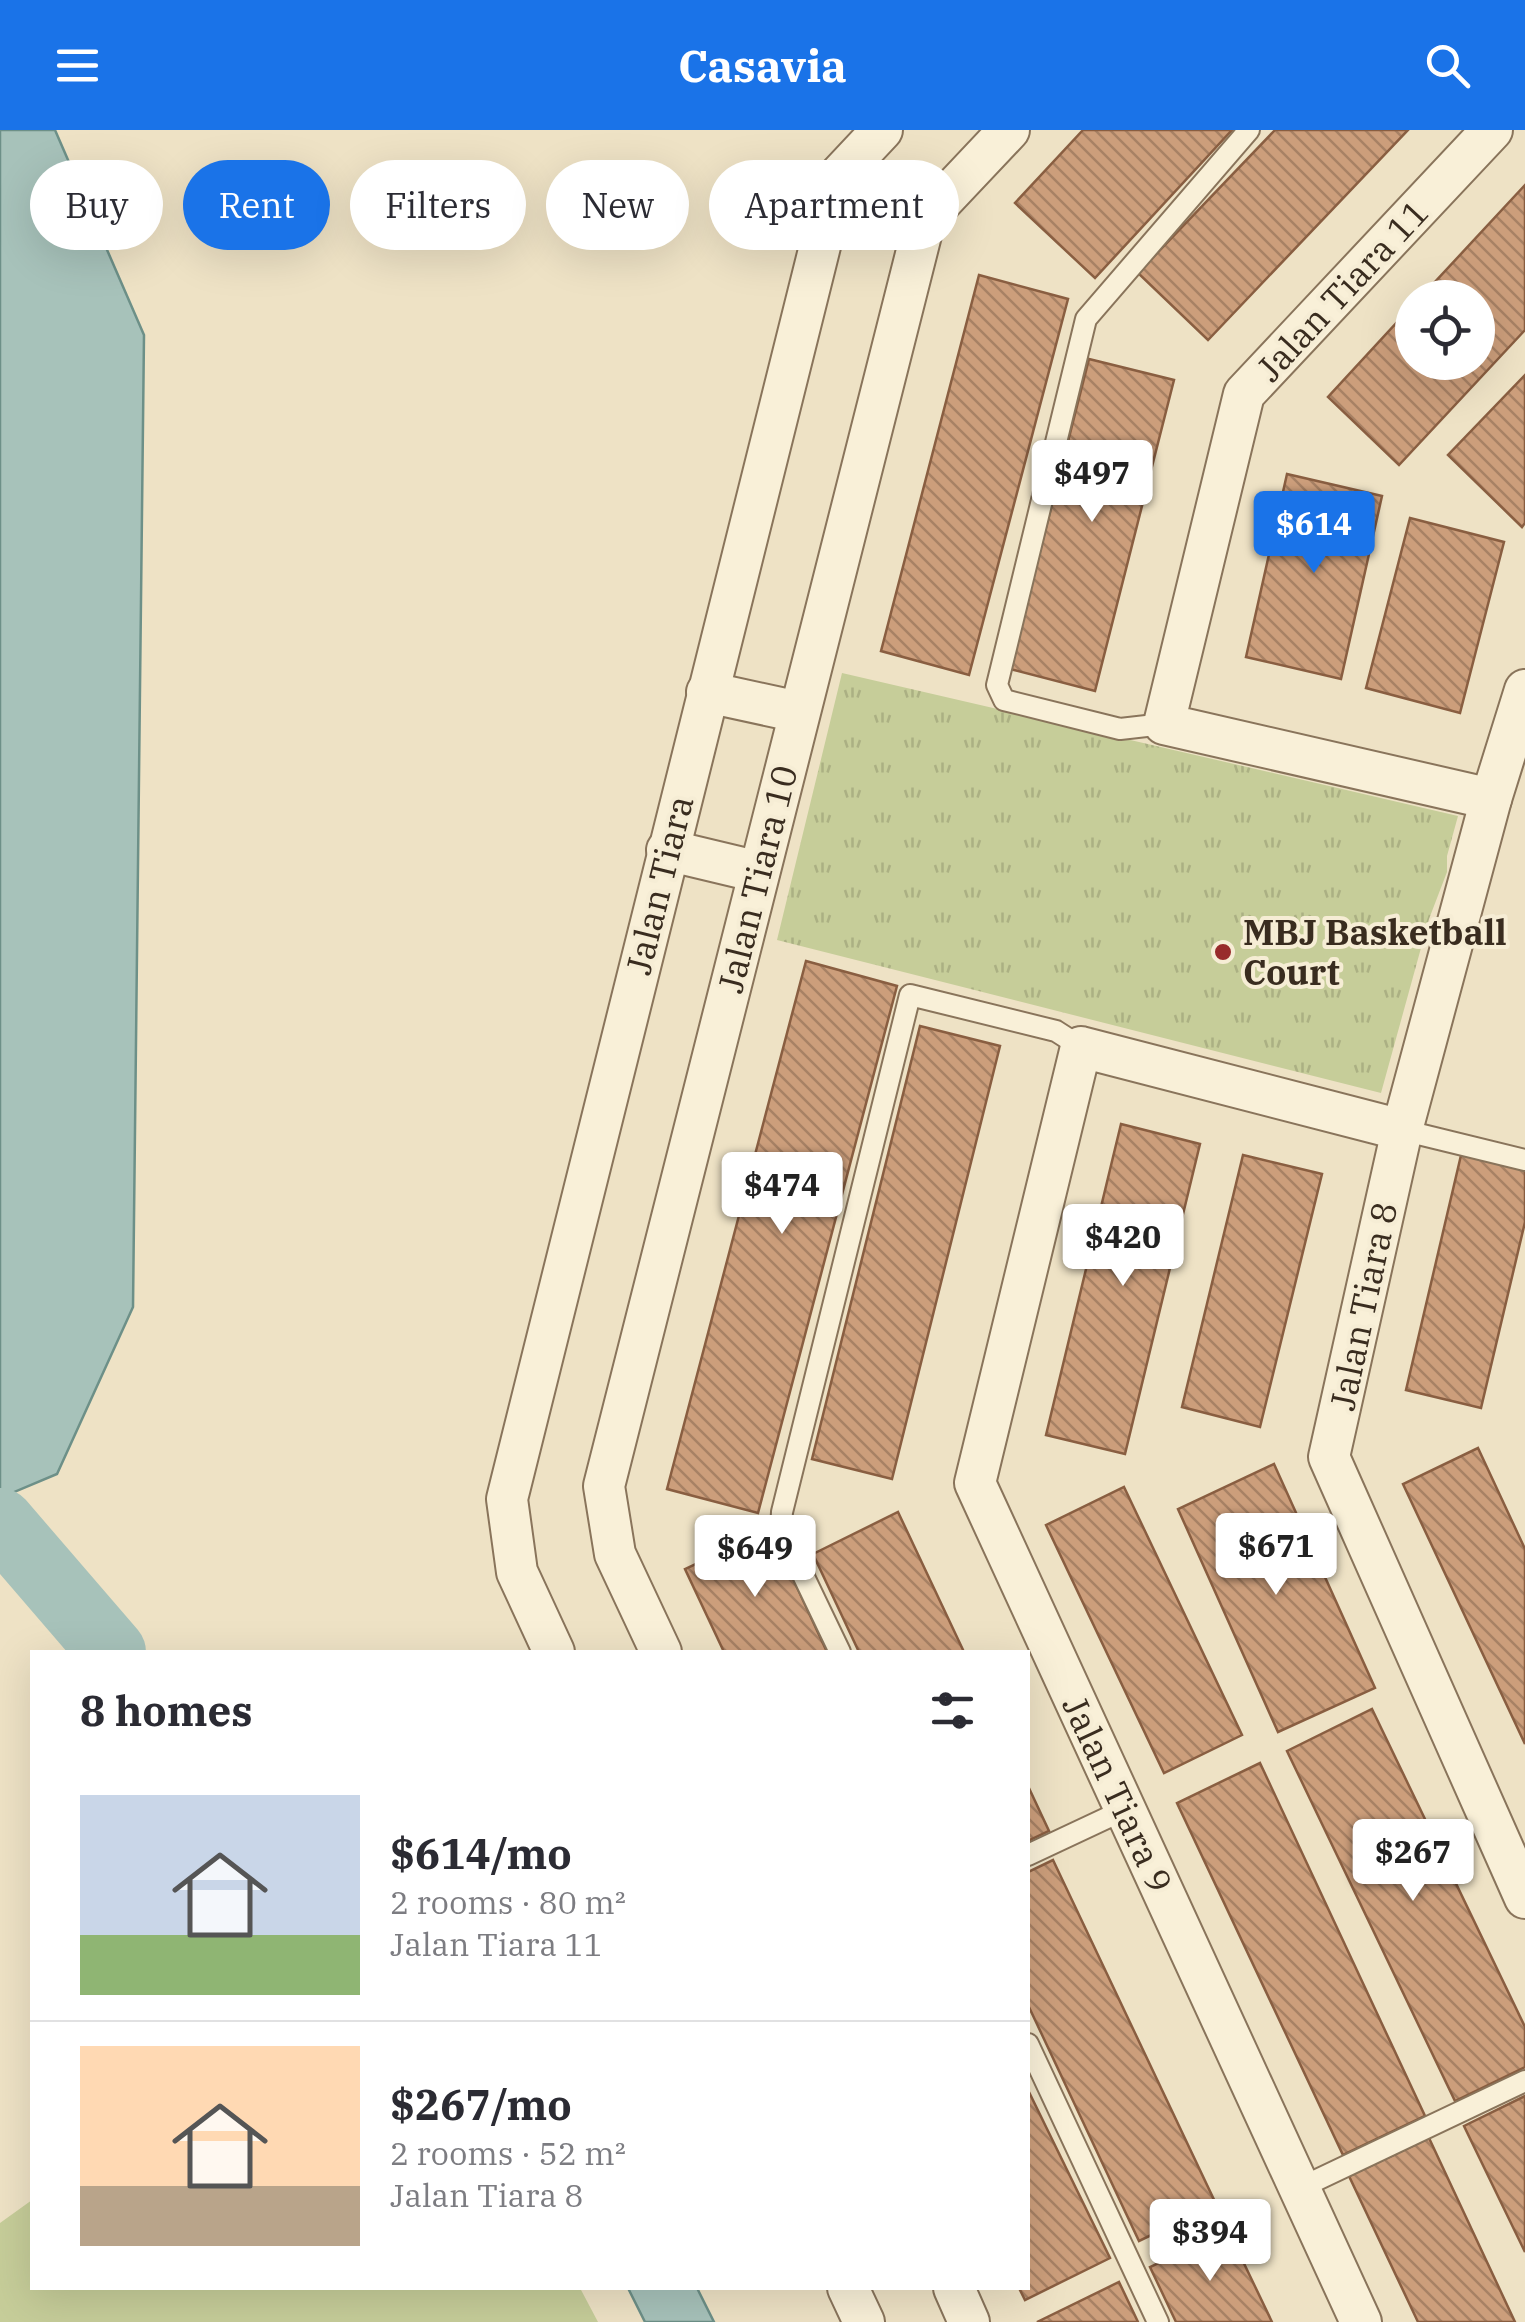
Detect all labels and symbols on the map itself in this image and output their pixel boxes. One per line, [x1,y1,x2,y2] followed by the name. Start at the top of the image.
[1246,189,1438,391] street label: Jalan Tiara 11
[1033,440,1151,525] pin: $497
[1255,491,1373,576] pin: $614
[707,761,807,997] street label: Jalan Tiara 10
[615,791,703,979] street label: Jalan Tiara
[1243,909,1507,995] place label: MBJ Basketball Court
[1212,941,1234,963] marker: MBJ Basketball Court
[723,1152,841,1237] pin: $474
[1318,1198,1408,1414] street label: Jalan Tiara 8
[1064,1204,1182,1289] pin: $420
[1217,1513,1335,1598] pin: $671
[696,1515,814,1600] pin: $649
[1052,1688,1184,1900] street label: Jalan Tiara 9
[1354,1819,1472,1904] pin: $267
[1151,2199,1269,2284] pin: $394

